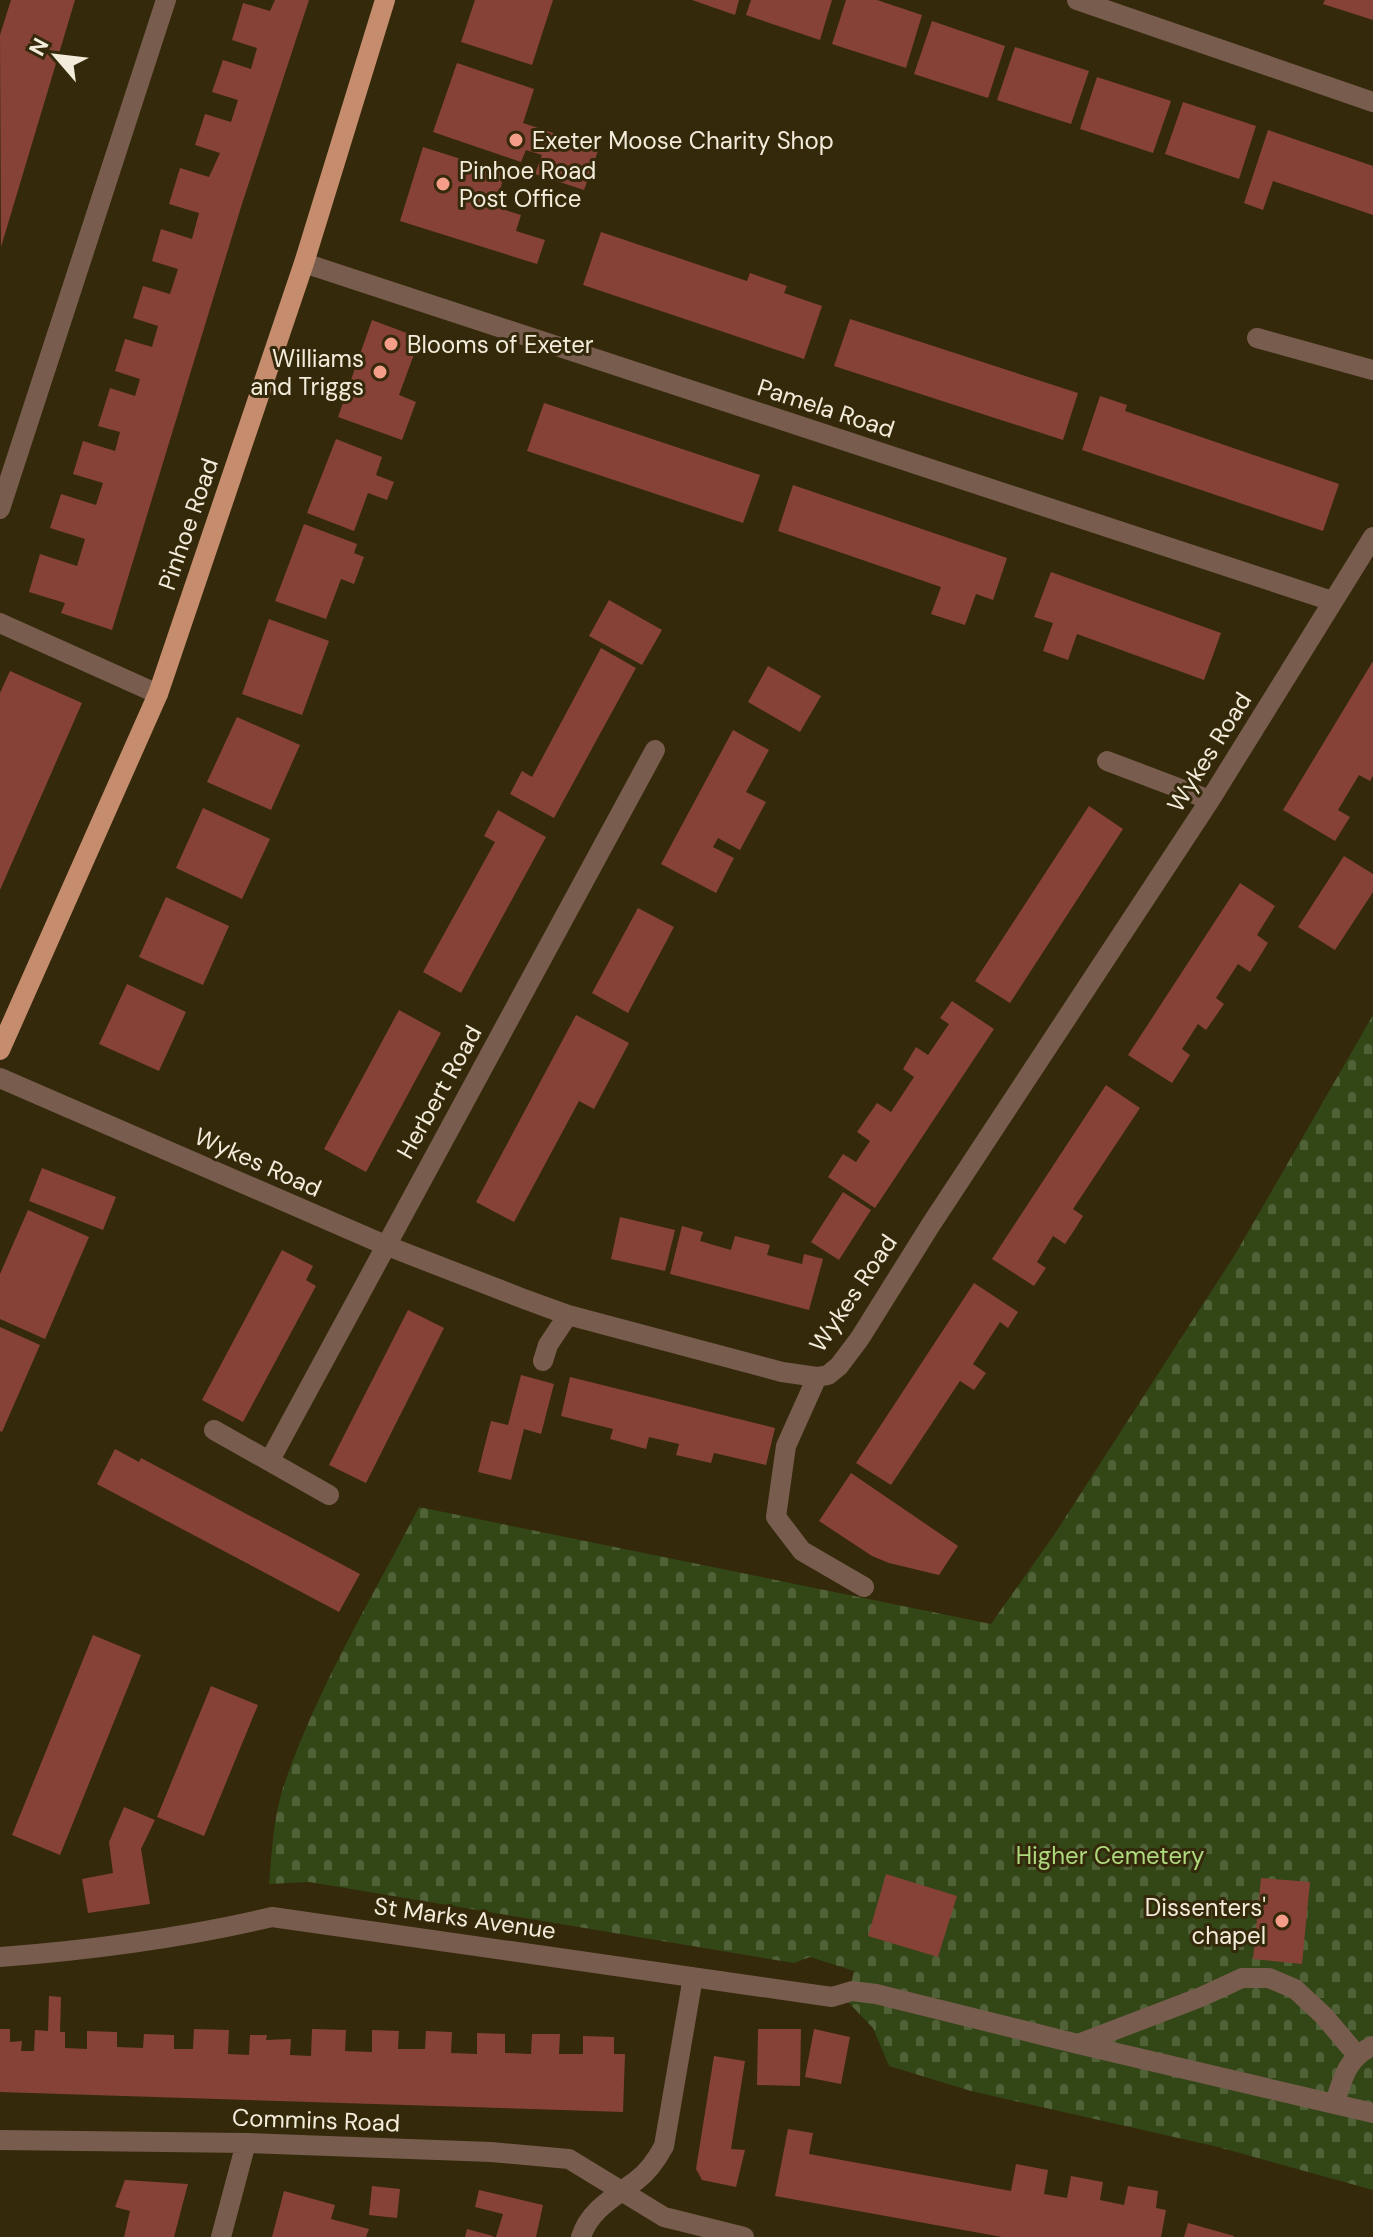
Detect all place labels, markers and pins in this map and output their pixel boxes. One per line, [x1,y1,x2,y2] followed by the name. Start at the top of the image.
[532,125,834,156] place label: Exeter Moose Charity Shop
[507,131,525,149] marker: Exeter Moose Charity Shop
[459,155,596,214] place label: Pinhoe Road Post Office
[434,175,452,193] marker: Pinhoe Road Post Office
[407,329,594,360] place label: Blooms of Exeter
[382,335,400,353] marker: Blooms of Exeter
[250,343,364,402] place label: Williams and Triggs
[371,363,389,381] marker: Williams and Triggs
[1145,1892,1266,1951] place label: Dissenters' chapel
[1273,1912,1291,1930] marker: Dissenters' chapel

